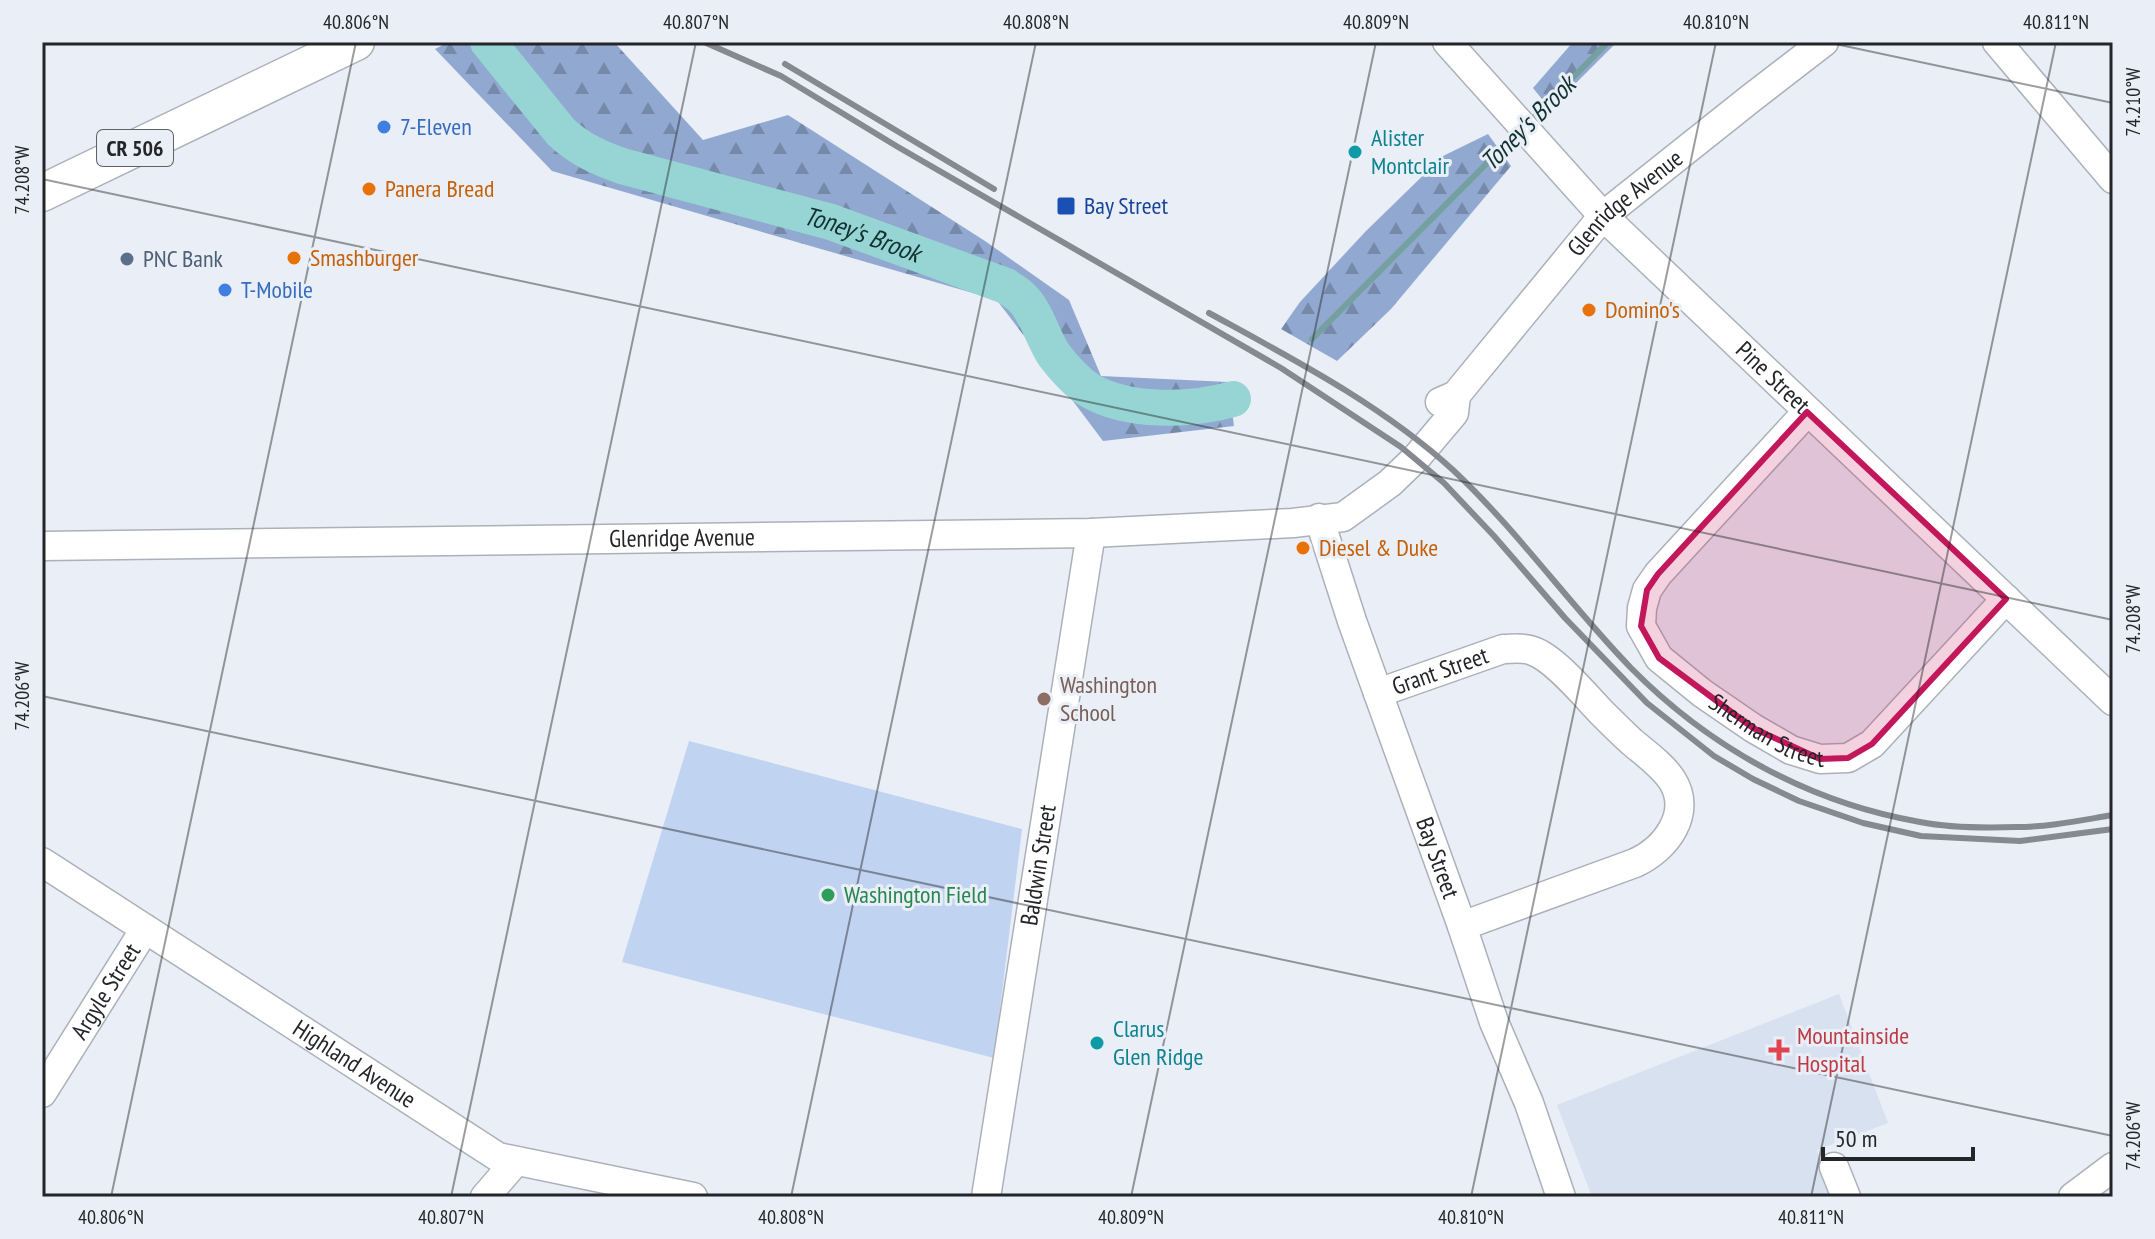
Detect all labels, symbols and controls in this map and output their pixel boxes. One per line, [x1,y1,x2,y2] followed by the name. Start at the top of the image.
[323,9,389,35] text: 40.806°N
[663,9,729,35] text: 40.807°N
[1003,9,1069,35] text: 40.808°N
[1343,9,1409,35] text: 40.809°N
[1683,9,1749,35] text: 40.810°N
[2023,9,2089,35] text: 40.811°N
[1473,66,1584,177] water label: Toney's Brook
[2120,67,2146,136] text: 74.210°W
[400,111,472,142] place label: 7-Eleven
[375,118,393,136] marker: 7-Eleven
[1371,122,1450,181] place label: Alister Montclair
[97,130,173,166] road number: CR 506
[1346,143,1364,161] marker: Alister Montclair
[1560,143,1689,263] street label: Glenridge Avenue
[9,145,35,214] text: 74.208°W
[385,173,494,204] place label: Panera Bread
[360,180,378,198] marker: Panera Bread
[1084,190,1168,221] place label: Bay Street
[1055,195,1077,217] marker: Bay Street
[801,199,928,270] water label: Toney's Brook
[310,242,419,273] place label: Smashburger
[143,243,223,274] place label: PNC Bank
[285,249,303,267] marker: Smashburger
[118,250,136,268] marker: PNC Bank
[241,274,313,305] place label: T-Mobile
[216,281,234,299] marker: T-Mobile
[1605,294,1680,325] place label: Domino's
[1580,301,1598,319] marker: Domino's
[1729,334,1817,420] street label: Pine Street
[609,521,755,554] street label: Glenridge Avenue
[1319,532,1438,563] place label: Diesel & Duke
[1294,539,1312,557] marker: Diesel & Duke
[2120,584,2146,653] text: 74.208°W
[1388,639,1493,702] street label: Grant Street
[9,661,35,730] text: 74.206°W
[1060,669,1157,728] place label: Washington School
[1703,686,1824,774] street label: Sherman Street
[1035,690,1053,708] marker: Washington School
[1013,802,1063,928] street label: Baldwin Street
[1409,813,1467,903] street label: Bay Street
[844,879,987,910] place label: Washington Field
[819,886,837,904] marker: Washington Field
[64,937,147,1045] street label: Argyle Street
[287,1013,422,1115] street label: Highland Avenue
[1113,1013,1203,1072] place label: Clarus Glen Ridge
[1797,1020,1909,1079] place label: Mountainside Hospital
[1088,1034,1106,1052] marker: Clarus Glen Ridge
[1768,1039,1790,1061] marker: Mountainside Hospital
[2120,1101,2146,1170] text: 74.206°W
[1823,1111,1973,1161] scale bar
[1835,1123,1877,1154] text: 50 m
[78,1204,144,1230] text: 40.806°N
[418,1204,484,1230] text: 40.807°N
[758,1204,824,1230] text: 40.808°N
[1098,1204,1164,1230] text: 40.809°N
[1438,1204,1504,1230] text: 40.810°N
[1778,1204,1844,1230] text: 40.811°N

